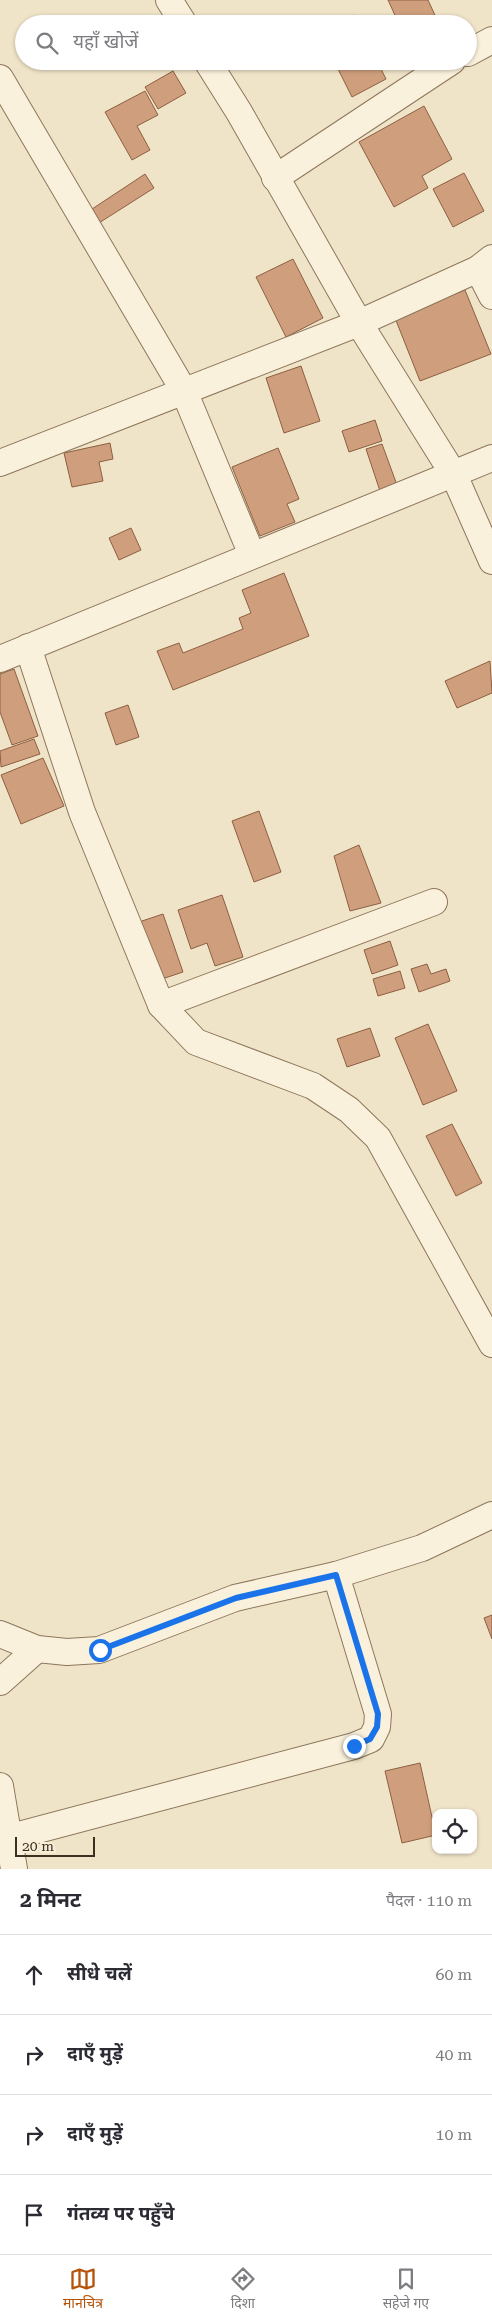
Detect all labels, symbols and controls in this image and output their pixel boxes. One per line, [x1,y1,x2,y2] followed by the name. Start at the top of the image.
[15,15,477,70] search box
[33,29,61,57] icon: search
[73,30,138,53] text: यहाँ खोजें
[89,1639,112,1662] route start
[343,1735,366,1758] route end
[432,1809,477,1854] map controls
[432,1809,477,1854] button: locate
[15,1834,95,1857] scale bar
[22,1838,54,1854] text: 20 m
[20,1888,81,1912] text: 2 मिनट
[386,1891,472,1910] text: पैदल · 110 m
[20,1961,48,1989] icon: ahead
[67,1962,132,1985] text: सीधे चलें
[435,1965,472,1984] text: 60 m
[20,2041,48,2069] icon: right
[67,2042,123,2065] text: दाएँ मुड़ें
[435,2045,472,2064] text: 40 m
[20,2121,48,2149] icon: right
[67,2122,123,2145] text: दाएँ मुड़ें
[435,2125,472,2144] text: 10 m
[20,2201,48,2229] icon: arrive
[67,2202,174,2225] text: गंतव्य पर पहुँचे
[63,2265,103,2314] tab: मानचित्र
[229,2265,257,2314] tab: दिशा
[383,2265,429,2314] tab: सहेजे गए

